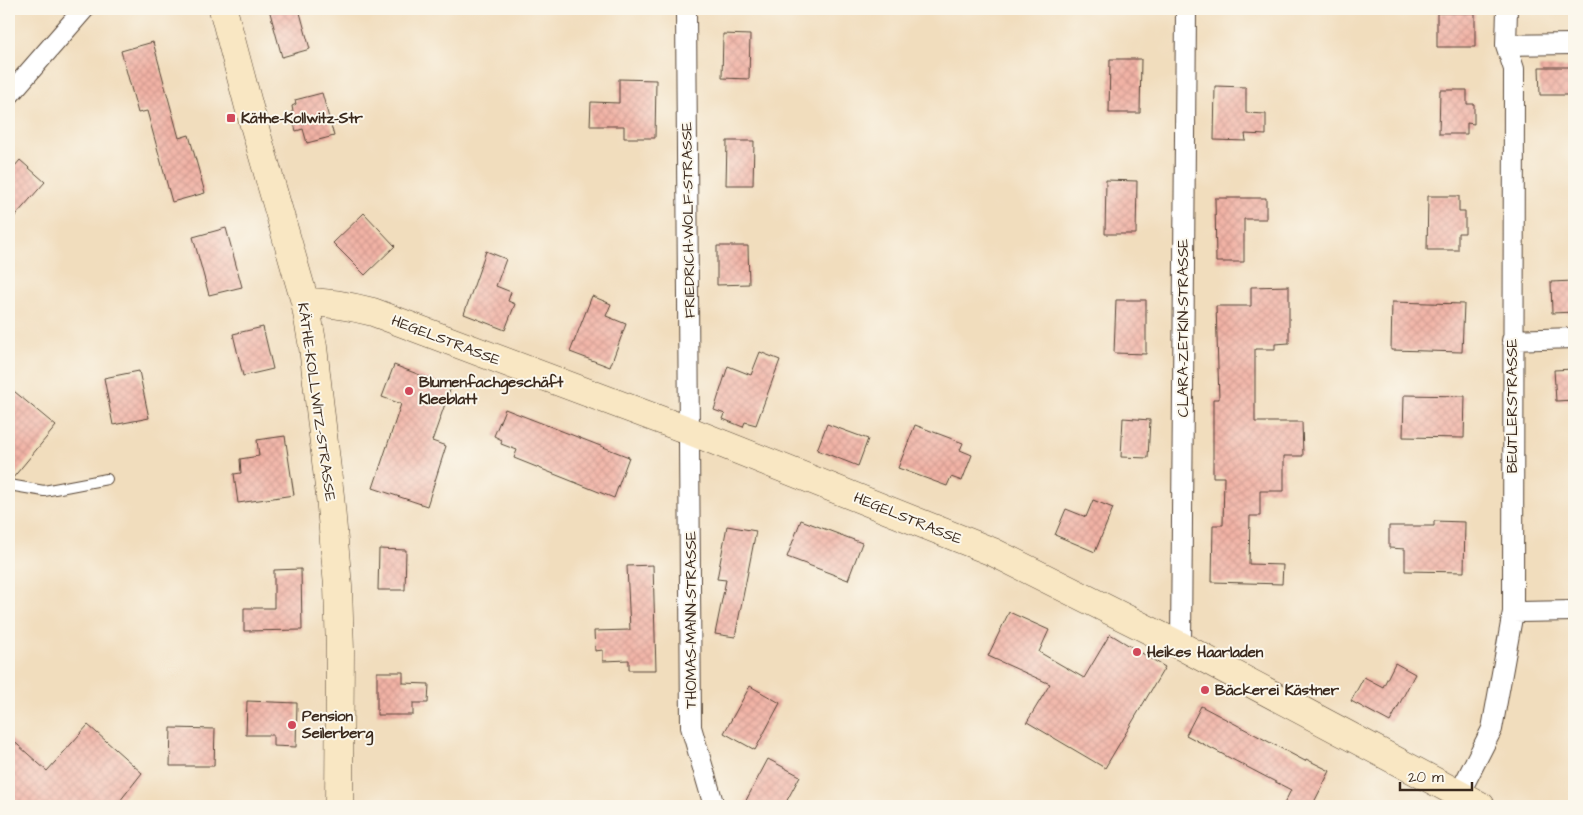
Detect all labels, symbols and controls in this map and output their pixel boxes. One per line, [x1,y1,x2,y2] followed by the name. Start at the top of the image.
[241,108,363,129] place label: Käthe-Kollwitz-Str
[225,112,237,124] marker: Käthe-Kollwitz-Str
[676,122,701,318] street label: FRIEDRICH-WOLF-STRASSE
[1173,239,1194,417] street label: CLARA-ZETKIN-STRASSE
[292,302,341,503] street label: KÄTHE-KOLLWITZ-STRASSE
[388,310,503,371] street label: HEGELSTRASSE
[1502,339,1523,473] street label: BEUTLERSTRASSE
[419,372,564,410] place label: Blumenfachgeschäft Kleeblatt
[403,385,415,397] marker: Blumenfachgeschäft Kleeblatt
[851,487,965,550] street label: HEGELSTRASSE
[681,531,702,709] street label: THOMAS-MANN-STRASSE
[1147,642,1264,663] place label: Heikes Haarladen
[1131,646,1143,658] marker: Heikes Haarladen
[1215,680,1340,701] place label: Bäckerei Kästner
[1199,684,1211,696] marker: Bäckerei Kästner
[301,706,374,746] place label: Pension Seilerberg
[286,719,298,731] marker: Pension Seilerberg
[1400,760,1473,792] scale bar
[1408,767,1444,788] text: 20 m

